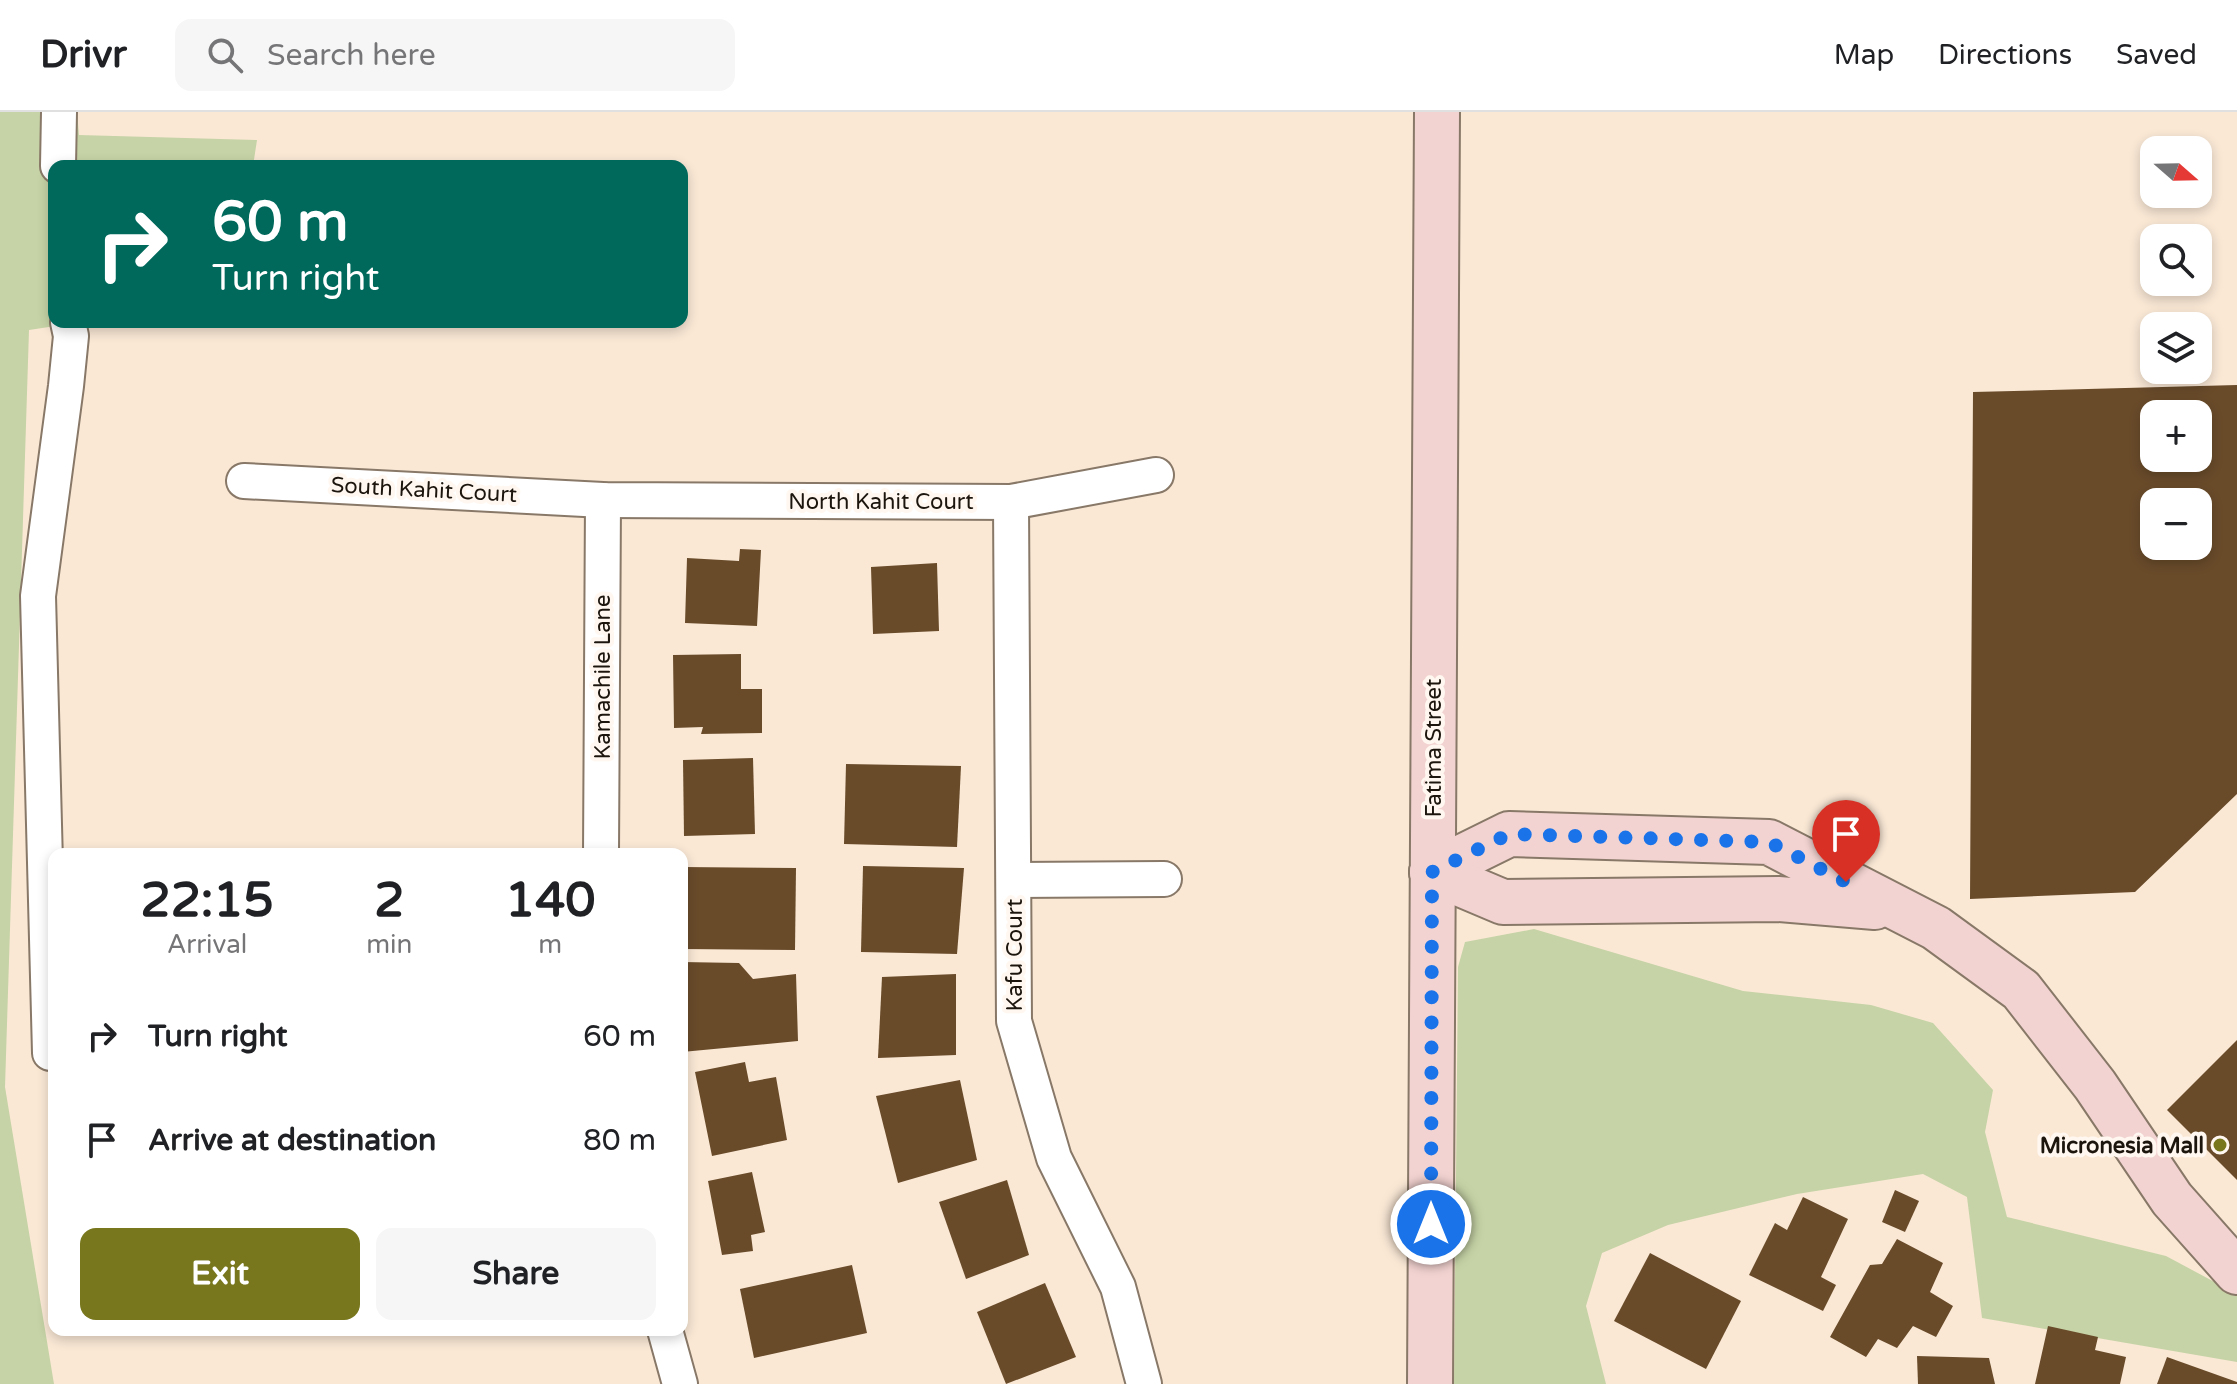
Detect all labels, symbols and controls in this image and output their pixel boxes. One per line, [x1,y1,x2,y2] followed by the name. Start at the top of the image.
[175,19,735,91] search box
[40,32,127,78] text: Drivr
[203,33,247,77] icon: search
[267,37,436,74] text: Search here
[1834,38,1894,72] text: Map
[1938,38,2072,72] text: Directions
[2116,38,2197,72] text: Saved
[2140,136,2212,208] north arrow
[2140,136,2212,560] map controls
[212,189,348,256] text: 60 m
[80,192,184,296] icon: right
[2140,224,2212,296] button: search
[212,257,379,300] text: Turn right
[2140,312,2212,384] button: layers
[2140,400,2212,472] button: +
[330,472,518,508] street label: South Kahit Court
[2140,488,2212,560] button: −
[788,489,974,515] street label: North Kahit Court
[590,595,616,759] street label: Kamachile Lane
[1421,679,1447,817] street label: Fatima Street
[1812,800,1880,882] pin
[1824,812,1868,856] icon: arrive
[141,872,274,930] text: 22:15
[374,872,404,930] text: 2
[505,872,595,930] text: 140
[1002,899,1028,1011] street label: Kafu Court
[167,929,247,960] text: Arrival
[366,929,412,960] text: min
[538,929,562,960] text: m
[80,1014,124,1058] icon: right
[148,1018,288,1055] text: Turn right
[583,1018,656,1055] text: 60 m
[80,1118,124,1162] icon: arrive
[148,1122,436,1159] text: Arrive at destination
[583,1122,656,1159] text: 80 m
[2040,1133,2204,1159] place label: Micronesia Mall
[2211,1136,2229,1154] marker: Micronesia Mall
[1389,1182,1473,1266] position arrow
[80,1228,360,1320] button: Exit
[376,1228,656,1320] button: Share

